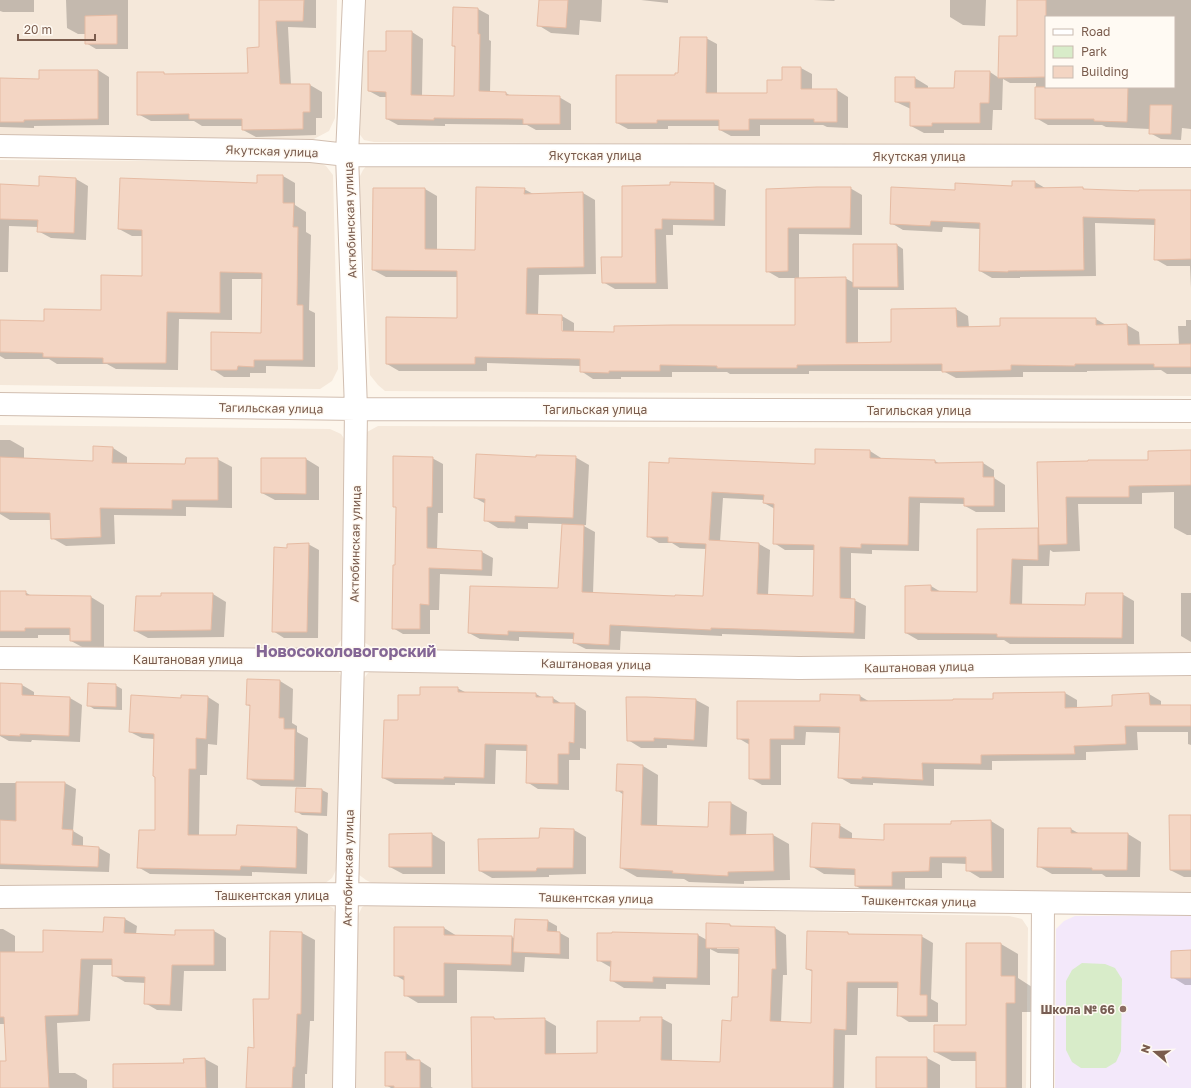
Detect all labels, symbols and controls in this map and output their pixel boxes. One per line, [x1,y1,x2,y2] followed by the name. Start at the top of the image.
[18,16,95,42] scale bar
[1045,16,1175,88] legend
[24,22,52,37] text: 20 m
[1081,24,1110,39] text: Road
[1081,44,1107,59] text: Park
[1081,64,1129,79] text: Building
[225,142,319,160] street label: Якутская улица
[548,148,642,163] street label: Якутская улица
[872,149,966,164] street label: Якутская улица
[340,161,360,279] street label: Актюбинская улица
[219,400,323,416] street label: Тагильская улица
[543,402,647,417] street label: Тагильская улица
[867,403,971,418] street label: Тагильская улица
[346,485,364,603] street label: Актюбинская улица
[256,641,436,661] district label: Новосоколовогорский
[133,652,243,667] street label: Каштановая улица
[541,656,651,672] street label: Каштановая улица
[864,659,974,675] street label: Каштановая улица
[339,809,357,927] street label: Актюбинская улица
[215,888,329,903] street label: Ташкентская улица
[539,890,653,906] street label: Ташкентская улица
[862,893,976,909] street label: Ташкентская улица
[1041,1002,1115,1017] place label: Школа № 66
[1118,1004,1128,1014] marker: Школа № 66
[1135,1032,1175,1072] north arrow
[1138,1043,1153,1055] text: N

